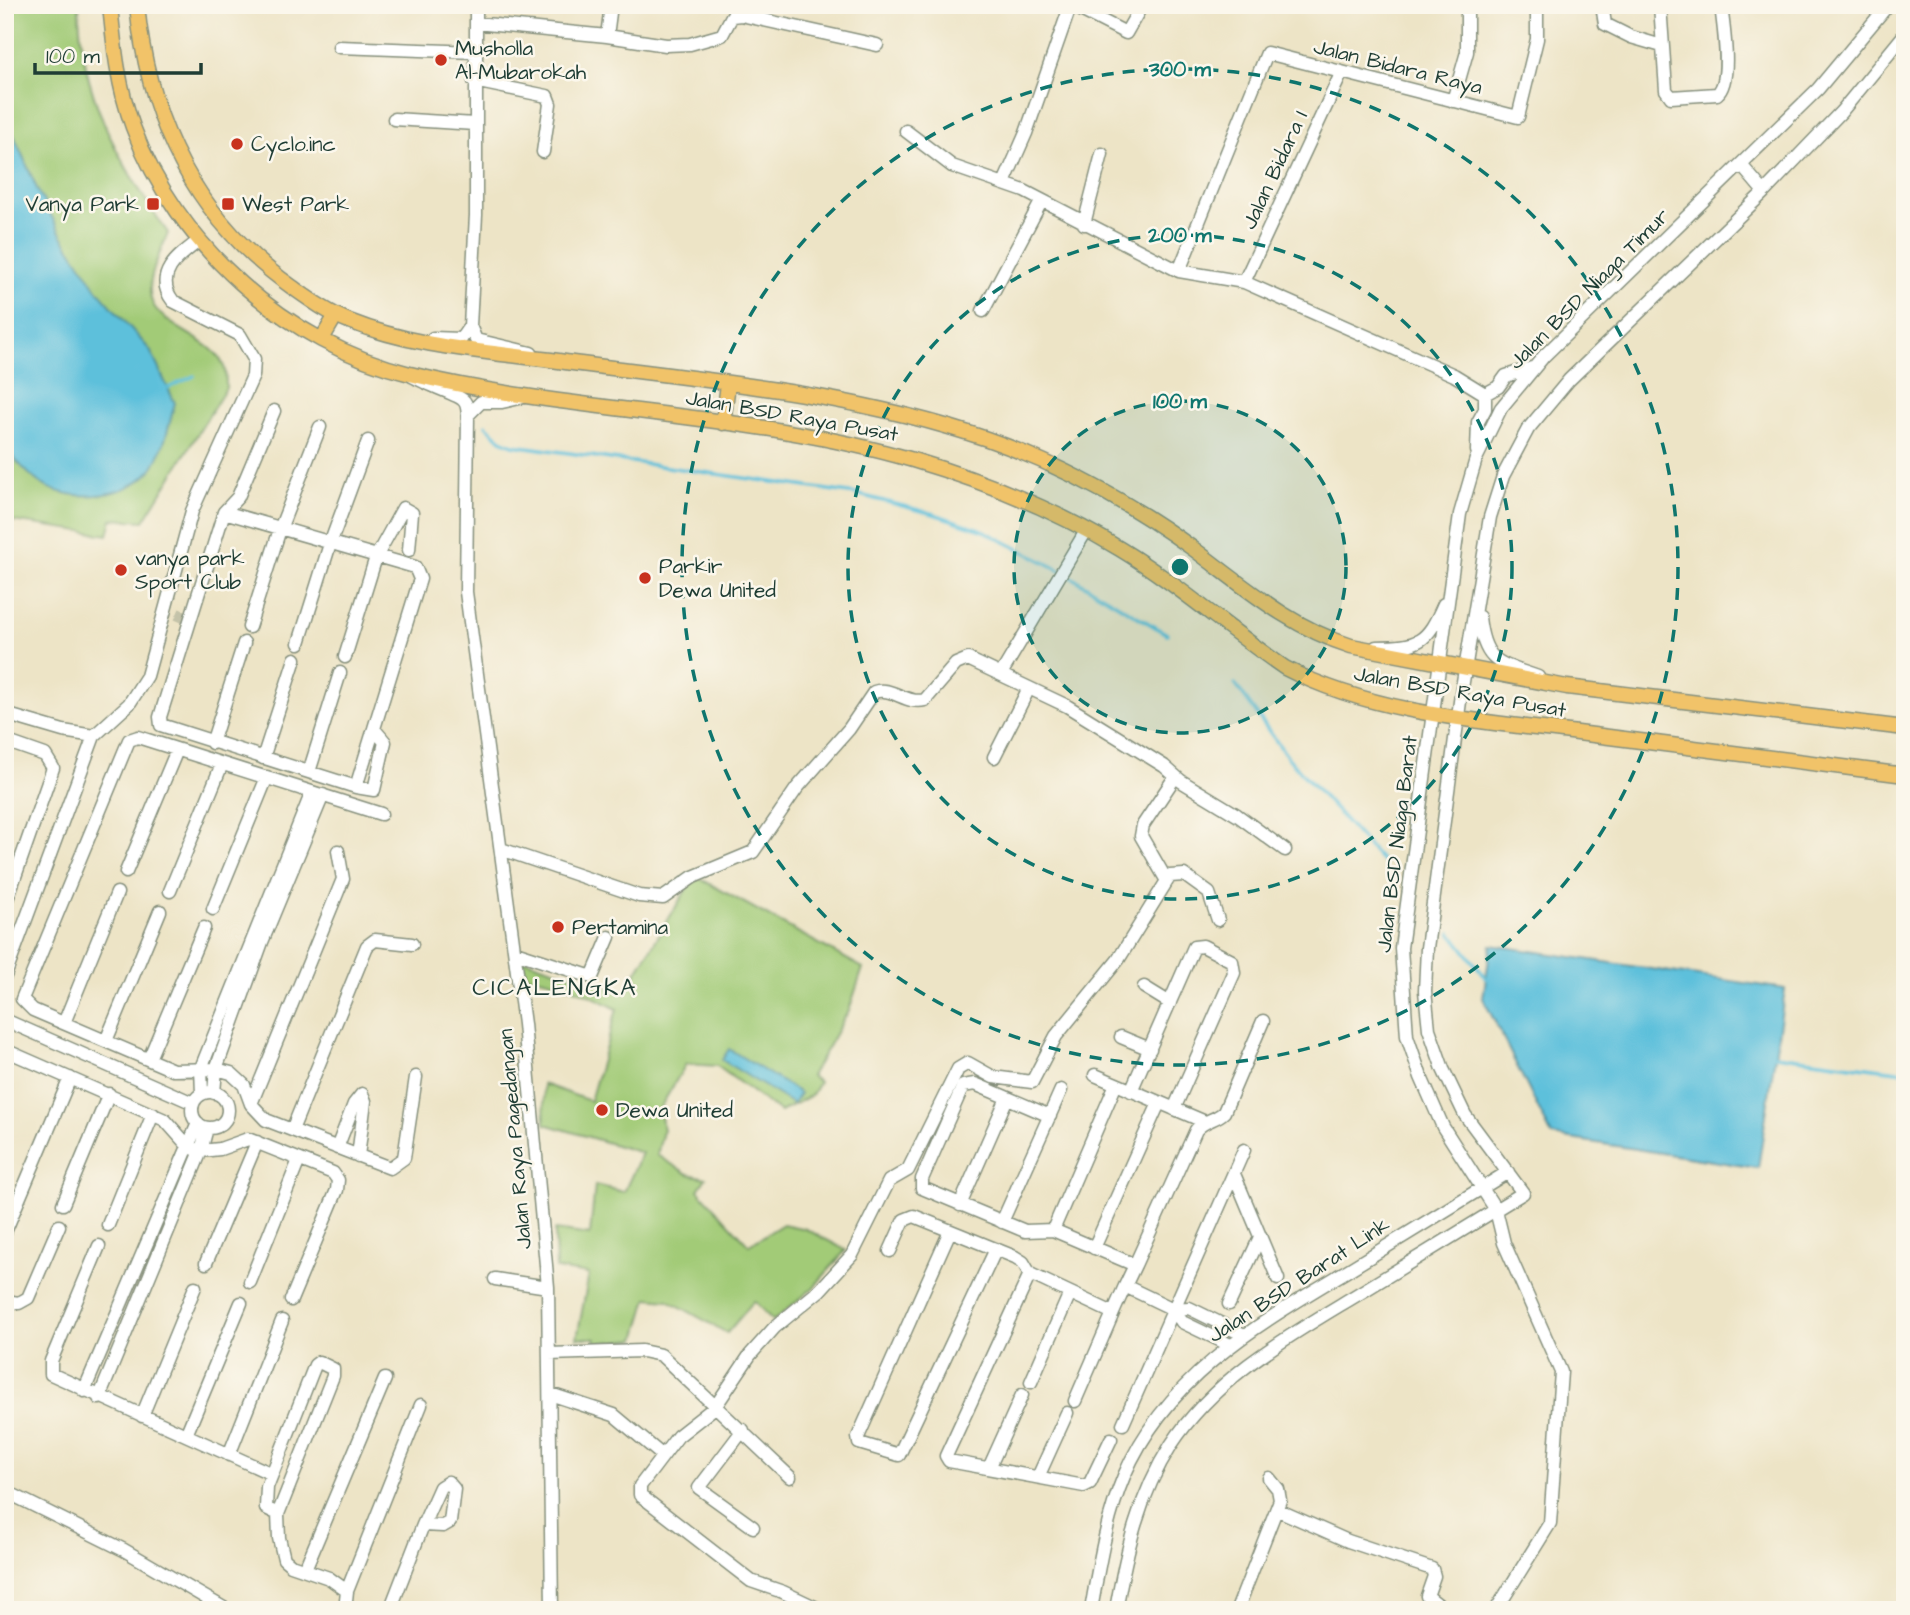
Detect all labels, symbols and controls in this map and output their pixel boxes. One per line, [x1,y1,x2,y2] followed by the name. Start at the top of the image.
[35,32,201,76] scale bar
[1310,32,1486,104] street label: Jalan Bidara Raya
[455,34,587,87] place label: Musholla Al-Mubarokah
[46,42,101,71] text: 100 m
[433,52,449,68] marker: Musholla Al-Mubarokah
[1148,55,1212,84] text: 300 m
[1235,106,1315,234] street label: Jalan Bidara I
[251,130,336,161] place label: Cyclo.inc
[229,136,245,152] marker: Cyclo.inc
[25,190,139,221] place label: Vanya Park
[242,190,349,219] place label: West Park
[145,196,161,212] marker: Vanya Park
[220,196,236,212] marker: West Park
[1502,202,1678,377] street label: Jalan BSD Niaga Timur
[1147,221,1212,250] text: 200 m
[683,383,901,451] street label: Jalan BSD Raya Pusat
[1153,387,1208,416] text: 100 m
[135,544,245,598] place label: vanya park Sport Club
[659,552,776,605] place label: Parkir Dewa United
[1168,555,1192,579] centre of rings
[113,562,129,578] marker: vanya park Sport Club
[637,570,653,586] marker: Parkir Dewa United
[1351,659,1569,727] street label: Jalan BSD Raya Pusat
[1369,733,1427,954] street label: Jalan BSD Niaga Barat
[572,913,669,942] place label: Pertamina
[550,919,566,935] marker: Pertamina
[472,971,638,1005] district label: CICALENGKA
[491,1027,541,1250] street label: Jalan Raya Pagedangan
[616,1096,733,1125] place label: Dewa United
[594,1102,610,1118] marker: Dewa United
[1203,1210,1395,1350] street label: Jalan BSD Barat Link

